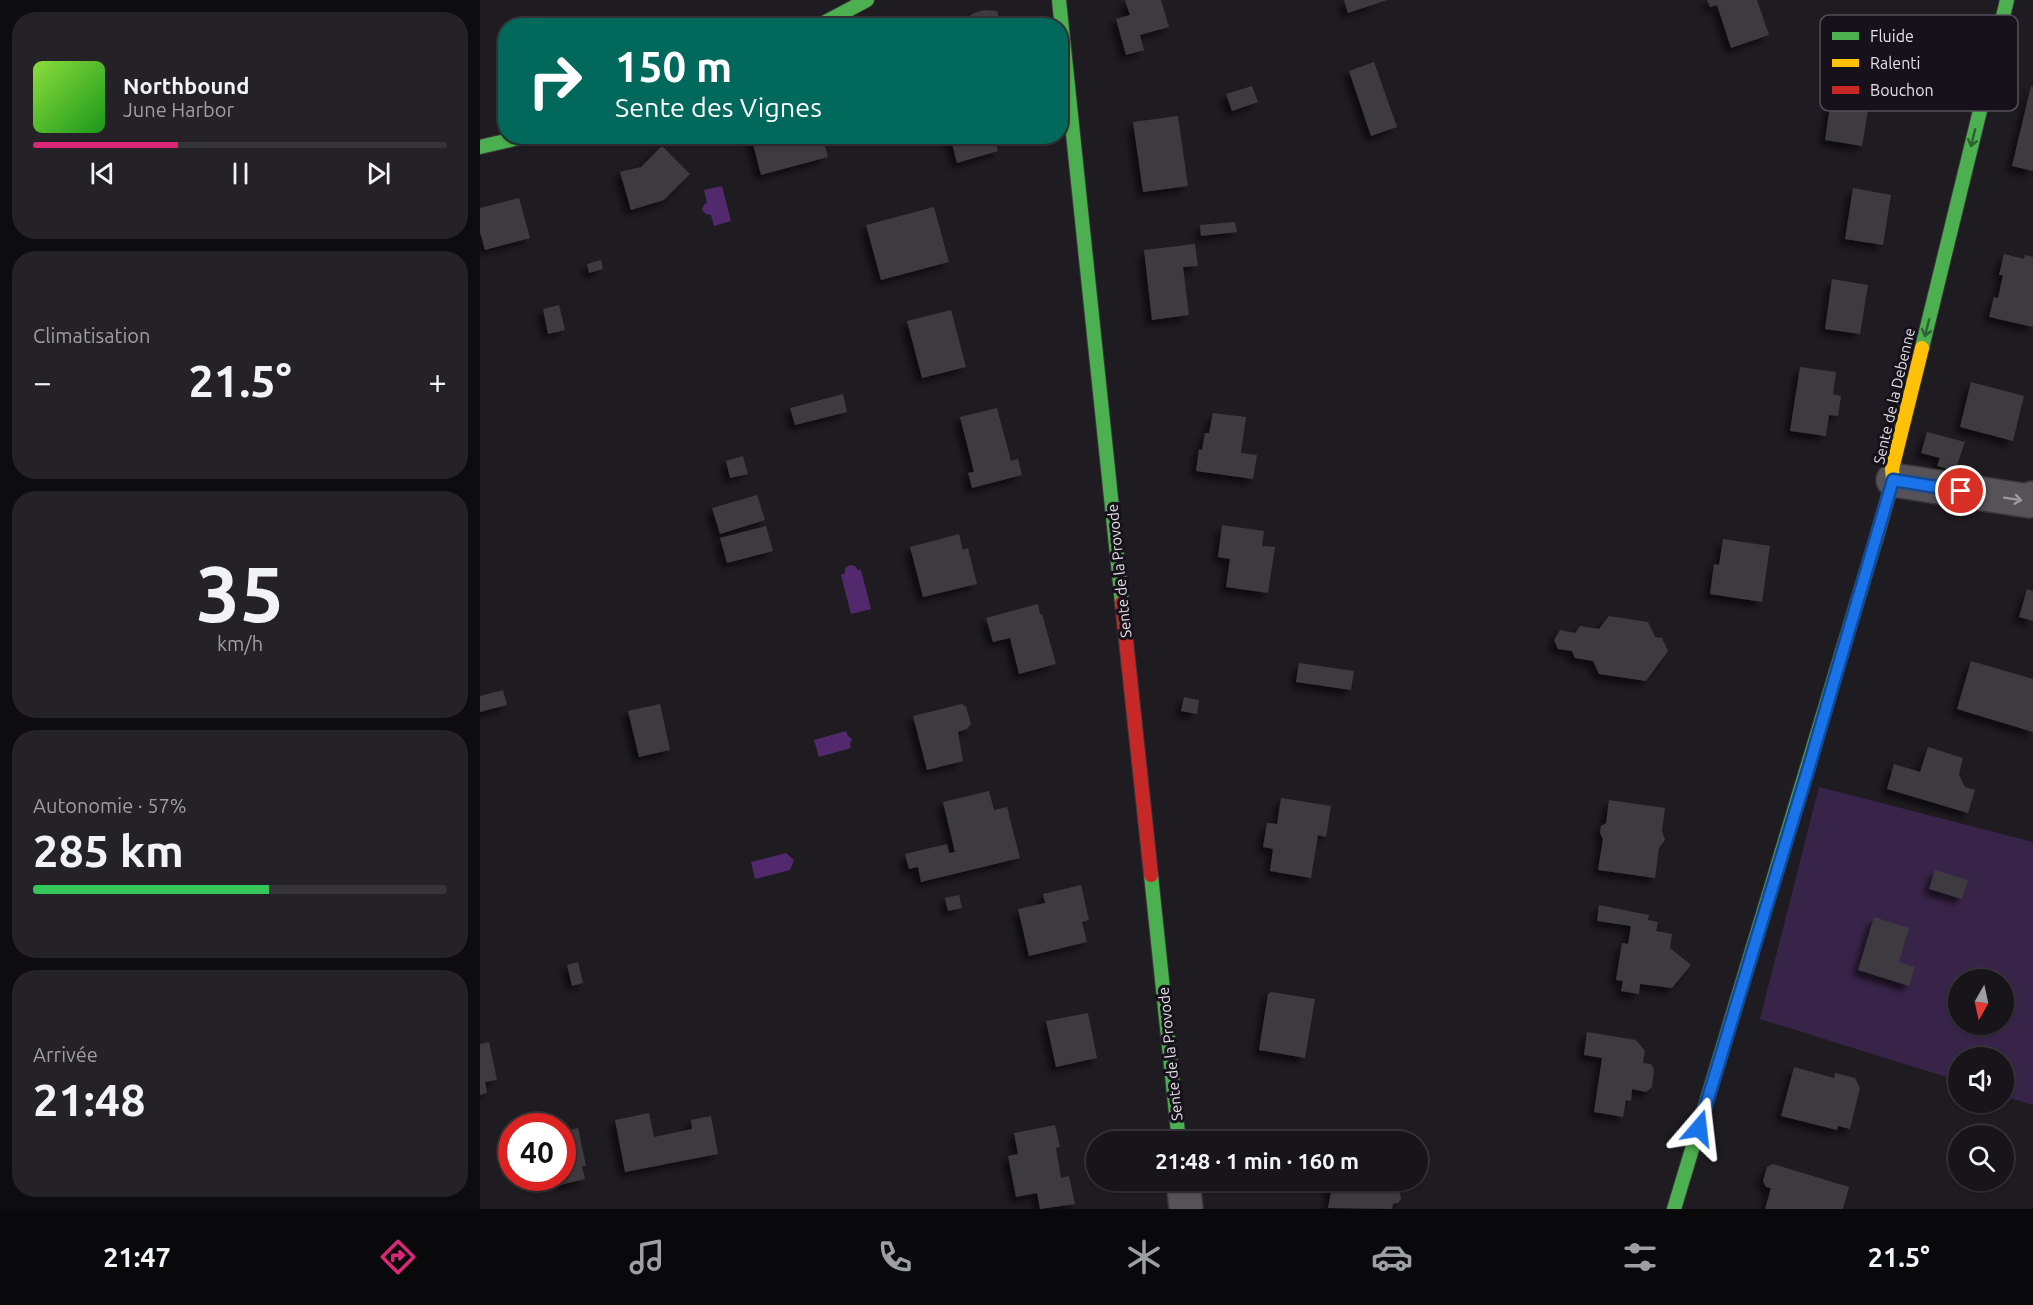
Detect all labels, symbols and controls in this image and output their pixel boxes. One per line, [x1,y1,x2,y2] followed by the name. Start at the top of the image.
[1820,15,2018,111] legend
[1870,27,1914,45] text: Fluide
[516,42,594,120] icon: right
[615,43,732,90] text: 150 m
[1870,54,1921,72] text: Ralenti
[123,73,249,98] text: Northbound
[1870,81,1934,99] text: Bouchon
[615,92,822,122] text: Sente des Vignes
[123,98,234,121] text: June Harbor
[1967,129,1979,148] one-way arrow
[86,157,119,190] icon: previous
[224,157,257,190] icon: pause
[362,157,395,190] icon: next
[1920,318,1932,337] one-way arrow
[33,324,150,347] text: Climatisation
[1870,326,1918,466] street label: Sente de la Debenne
[188,355,292,406] text: 21.5°
[33,363,52,400] text: −
[428,363,447,400] text: +
[1935,465,1986,516] pin
[1944,474,1977,507] icon: arrive
[2002,493,2022,504] one-way arrow
[1104,503,1134,639] street label: Sente de la Provode
[196,549,284,637] text: 35
[217,632,263,655] text: km/h
[33,794,187,817] text: Autonomie · 57%
[33,825,184,876] text: 285 km
[1948,969,2014,1035] north arrow
[1948,969,2014,1191] map controls
[1155,986,1185,1122] street label: Sente de la Provode
[33,1043,98,1066] text: Arrivée
[1948,1047,2014,1113] button: sound
[33,1074,146,1125] text: 21:48
[1667,1096,1731,1160] position arrow
[498,1113,576,1191] speed limit sign: 40
[1948,1125,2014,1191] button: search
[1155,1148,1359,1173] text: 21:48 · 1 min · 160 m
[377,1236,419,1278] icon: directions
[626,1236,668,1278] icon: music
[874,1236,916,1278] icon: phone
[1123,1236,1165,1278] icon: climate
[1371,1236,1413,1278] icon: car
[1619,1236,1661,1278] icon: filters
[103,1242,171,1272] text: 21:47
[1868,1242,1930,1272] text: 21.5°

